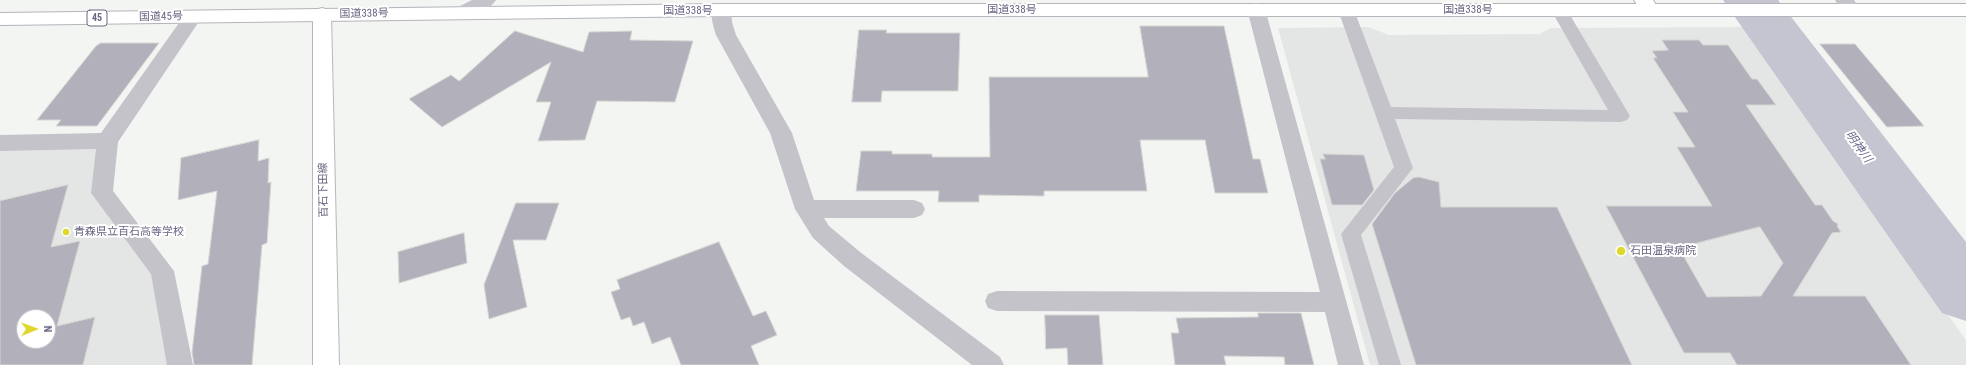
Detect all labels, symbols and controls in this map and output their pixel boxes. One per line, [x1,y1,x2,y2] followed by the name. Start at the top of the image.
[987,3,1037,17] street label: 国道338号
[1443,3,1493,17] street label: 国道338号
[663,4,713,18] street label: 国道338号
[339,7,389,21] street label: 国道338号
[87,10,107,26] road number: 45
[139,10,183,24] street label: 国道45号
[1842,128,1874,166] water label: 明神川
[317,162,331,218] street label: 百石下田線
[74,225,184,239] place label: 青森県立百石高等学校
[61,227,71,237] marker: 青森県立百石高等学校
[1630,244,1696,258] place label: 石田温泉病院
[1615,245,1627,257] marker: 石田温泉病院
[16,309,56,349] north arrow
[41,325,54,332] text: N

